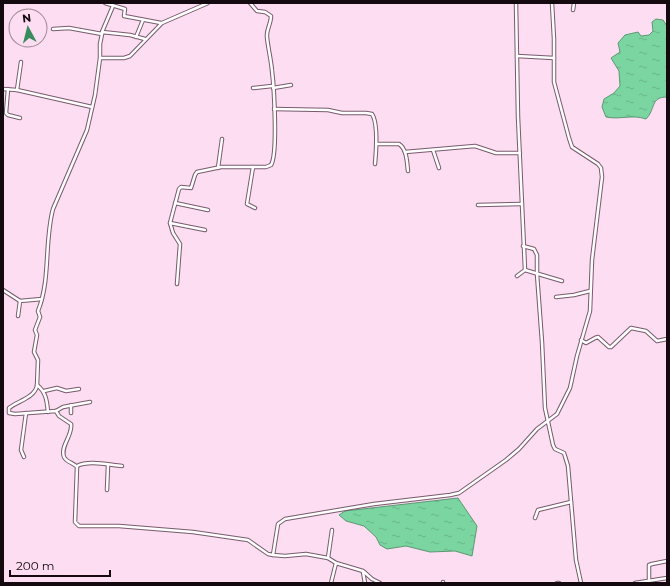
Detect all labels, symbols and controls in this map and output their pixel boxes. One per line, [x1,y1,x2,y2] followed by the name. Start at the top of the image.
[8,8,48,48] north arrow
[22,11,32,26] text: N
[10,552,110,578] scale bar
[16,558,55,573] text: 200 m

